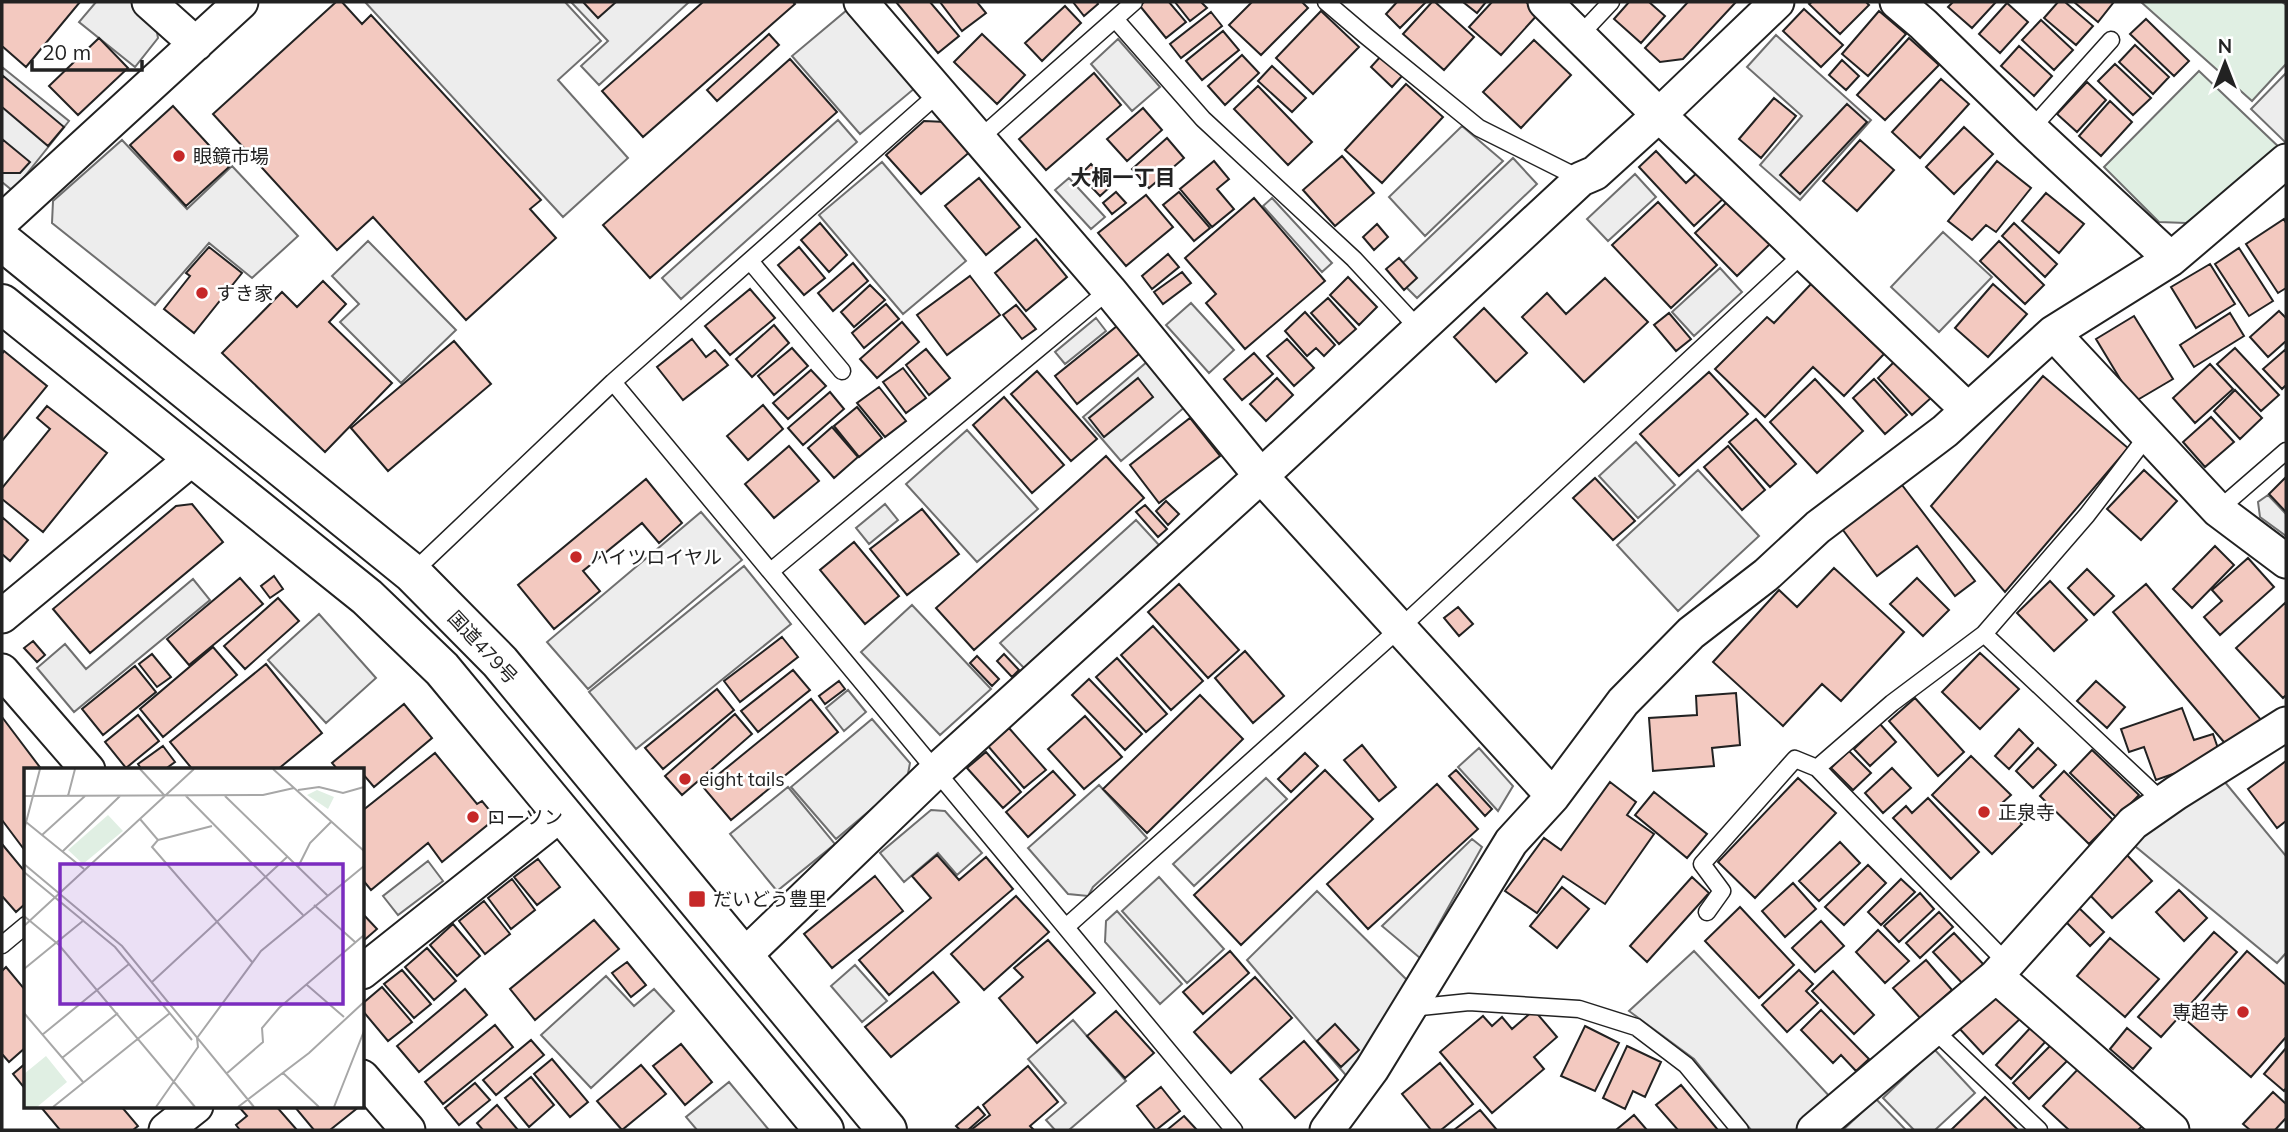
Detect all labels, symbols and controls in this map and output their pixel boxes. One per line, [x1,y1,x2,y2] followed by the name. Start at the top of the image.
[32,28,142,72] scale bar
[2190,28,2260,98] north arrow
[2218,34,2232,58] text: N
[42,39,91,65] text: 20 m
[193,144,269,168] place label: 眼鏡市場
[171,148,187,164] marker: 眼鏡市場
[1071,164,1176,190] district label: 大桐一丁目
[216,281,273,305] place label: すき家
[194,285,210,301] marker: すき家
[590,545,722,569] place label: ハイツロイヤル
[568,549,584,565] marker: ハイツロイヤル
[443,605,523,689] street label: 国道479号
[699,767,785,791] place label: eight tails
[24,768,364,1108] inset map
[677,771,693,787] marker: eight tails
[1998,800,2055,824] place label: 正泉寺
[1976,804,1992,820] marker: 正泉寺
[487,805,563,829] place label: ローソン
[465,809,481,825] marker: ローソン
[713,887,827,911] place label: だいどう豊里
[687,889,707,909] marker: だいどう豊里
[2172,1000,2229,1024] place label: 専超寺
[2235,1004,2251,1020] marker: 専超寺

